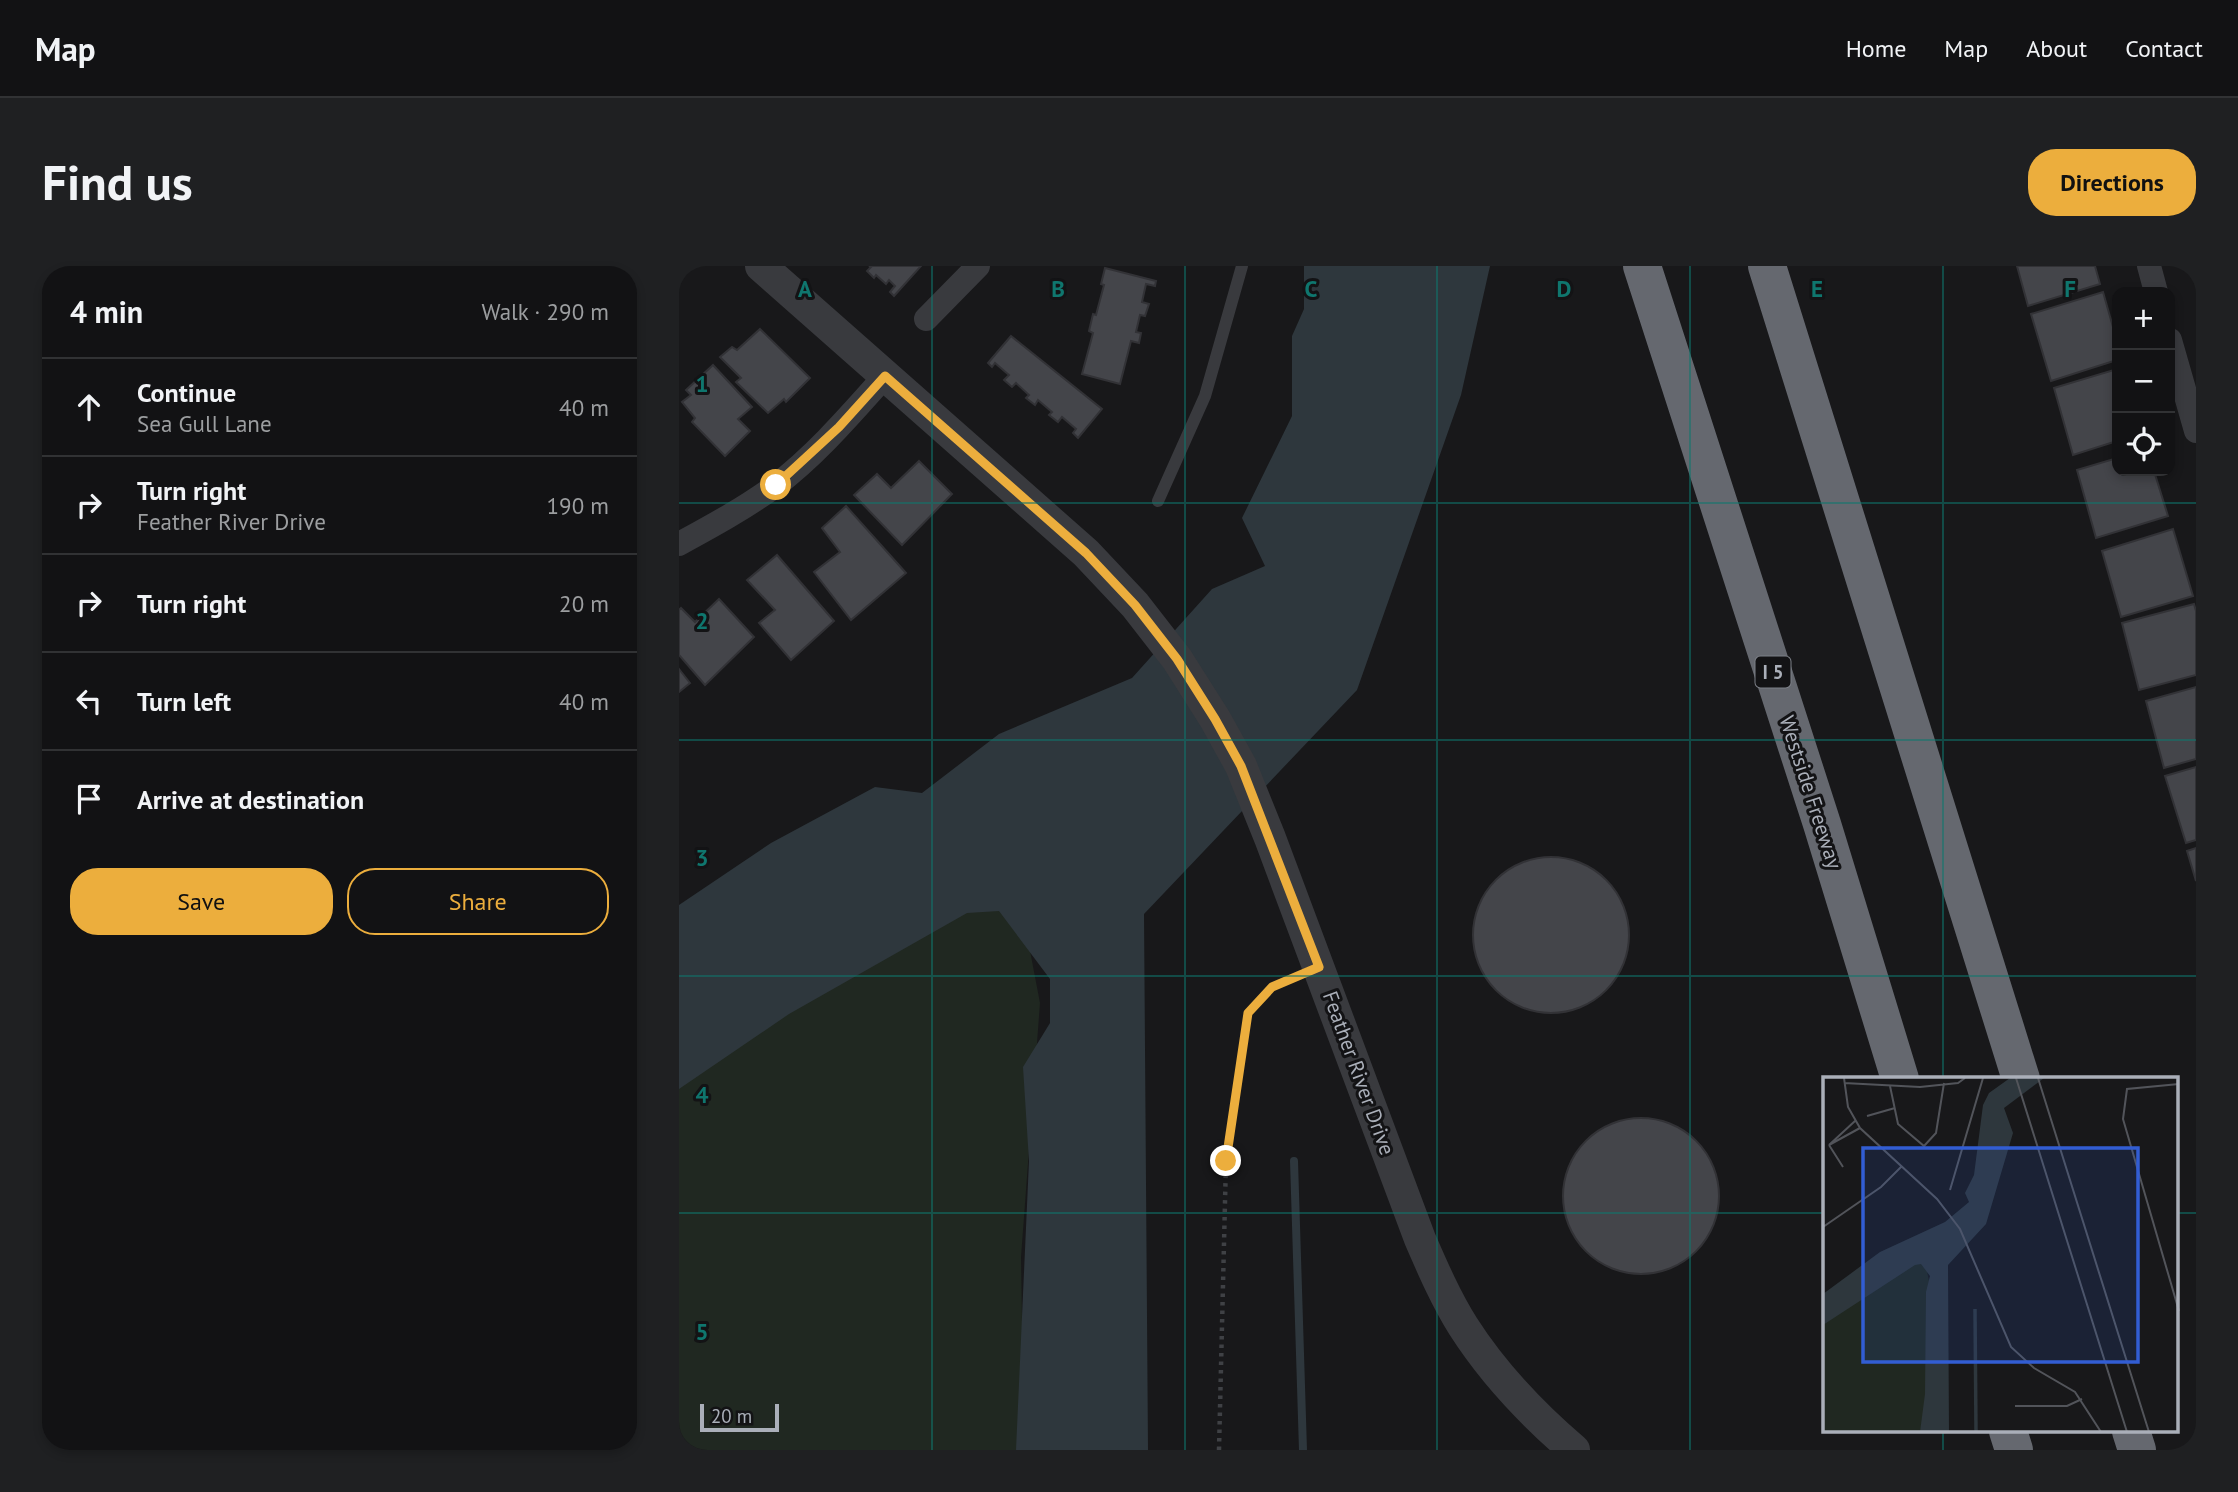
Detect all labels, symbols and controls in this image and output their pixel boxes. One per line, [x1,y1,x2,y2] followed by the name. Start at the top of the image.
[35,27,96,70] text: Map
[1846,33,1906,64] text: Home
[1944,33,1988,64] text: Map
[2026,33,2087,64] text: About
[2125,33,2203,64] text: Contact
[2028,149,2196,216] button: Directions
[42,150,193,214] text: Find us
[798,274,812,303] text: A
[1051,274,1065,303] text: B
[1305,274,1318,303] text: C
[1557,274,1571,303] text: D
[1811,274,1823,303] text: E
[2064,274,2076,303] text: F
[2112,287,2175,476] map controls
[2112,287,2175,350] button: +
[70,292,143,331] text: 4 min
[482,297,609,326] text: Walk · 290 m
[2112,350,2175,413] button: −
[695,369,709,398] text: 1
[137,376,236,409] text: Continue
[70,388,108,426] icon: ahead
[559,393,609,422] text: 40 m
[137,409,272,438] text: Sea Gull Lane
[2112,413,2175,476] button: locate
[760,469,791,500] route start
[137,474,246,507] text: Turn right
[70,486,108,524] icon: right
[547,491,609,520] text: 190 m
[137,507,326,536] text: Feather River Drive
[70,584,108,622] icon: right
[137,587,246,620] text: Turn right
[559,589,609,618] text: 20 m
[695,606,709,635] text: 2
[1755,656,1791,688] road number: I 5
[70,682,108,720] icon: left
[137,685,231,718] text: Turn left
[559,687,609,716] text: 40 m
[1773,712,1849,872] street label: Westside Freeway
[70,780,108,818] icon: arrive
[137,783,364,816] text: Arrive at destination
[695,843,709,872] text: 3
[70,868,333,935] button: Save
[347,868,609,935] button: Share
[1317,987,1401,1159] street label: Feather River Drive
[1823,1077,2179,1432] inset map
[695,1080,709,1109] text: 4
[1210,1145,1241,1176] route end
[695,1317,709,1346] text: 5
[700,1401,779,1433] scale bar
[711,1404,752,1428] text: 20 m

